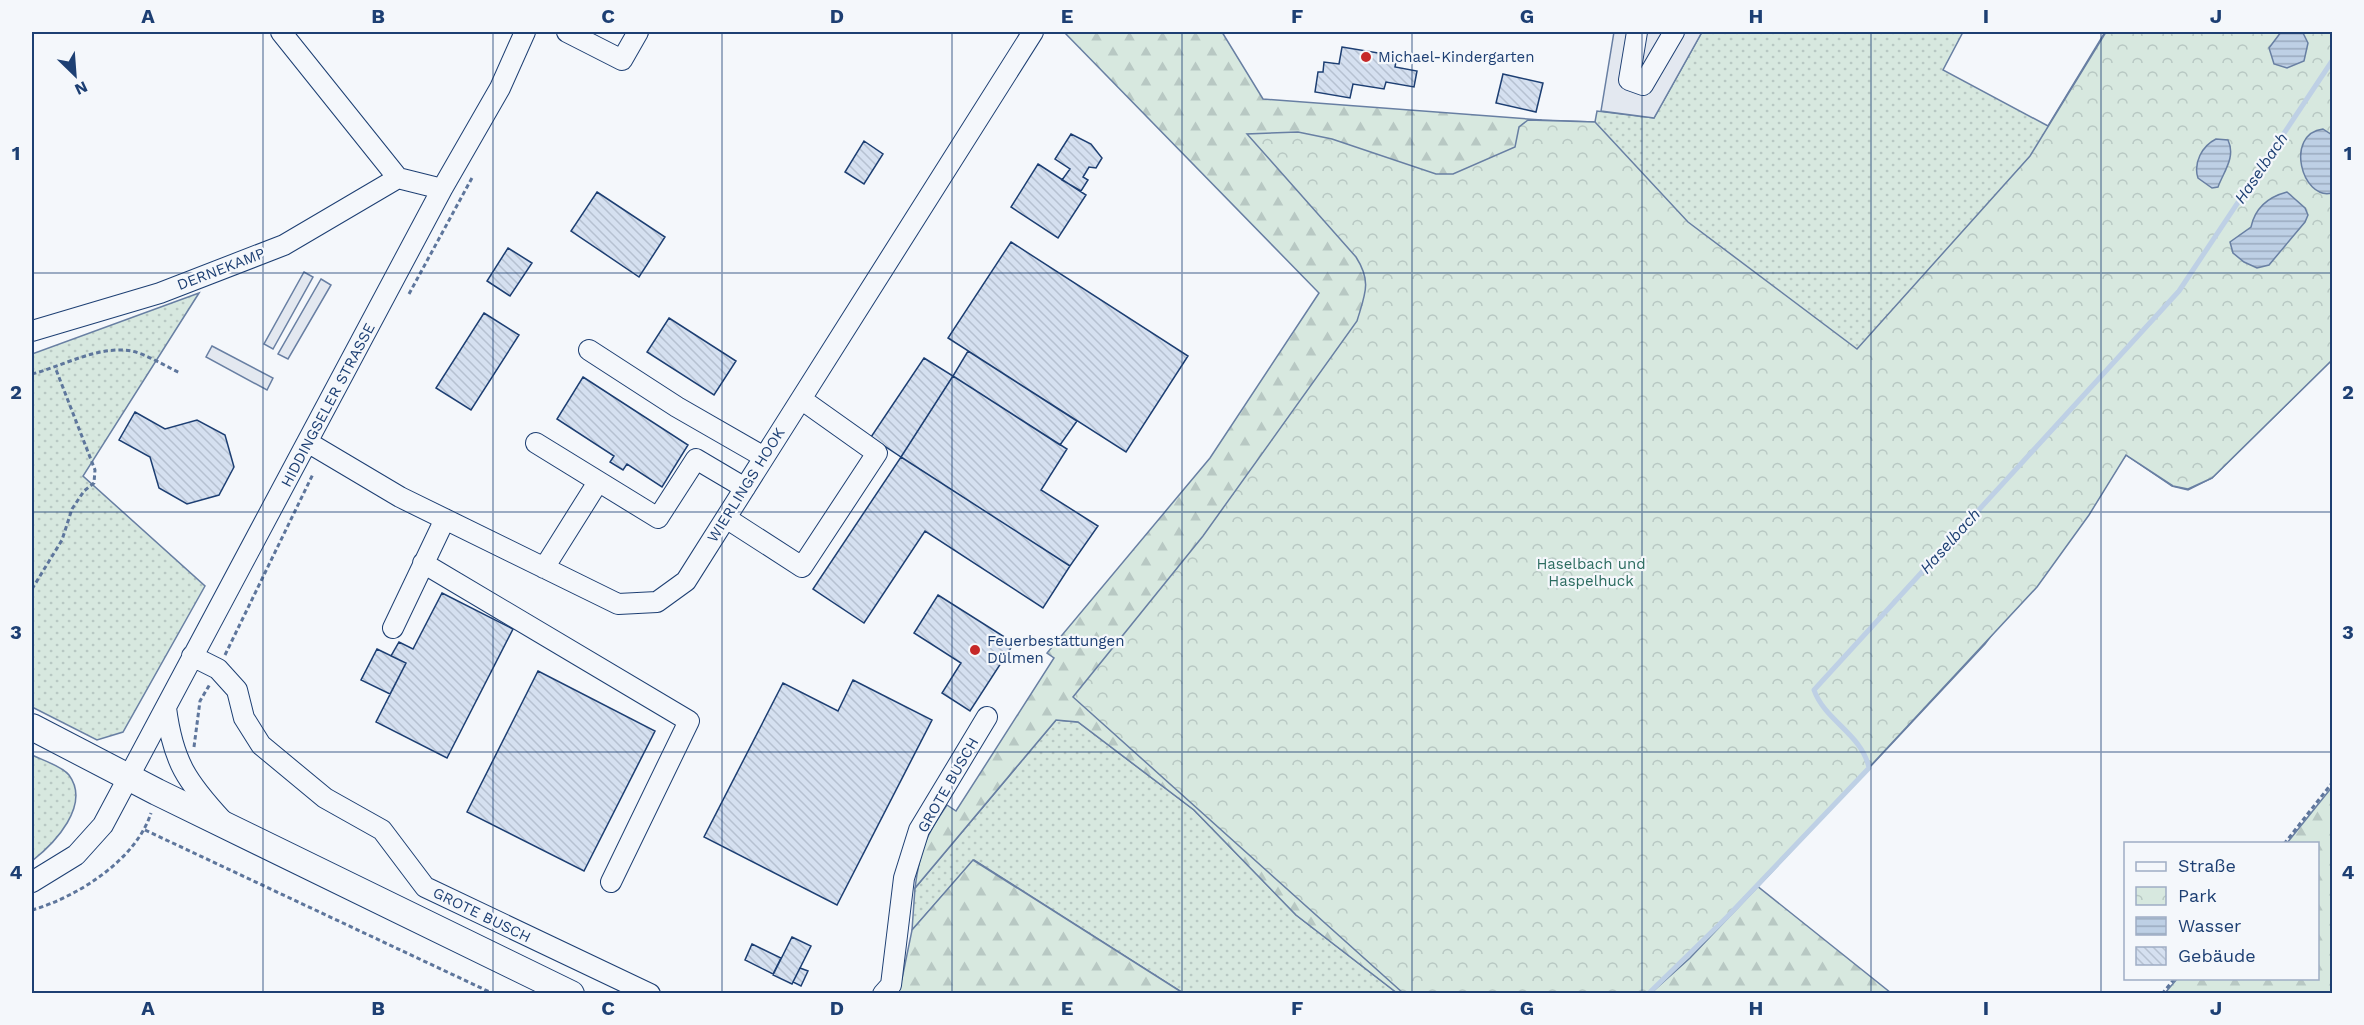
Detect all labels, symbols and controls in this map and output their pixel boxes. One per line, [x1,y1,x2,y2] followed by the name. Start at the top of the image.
[141,4,155,28] text: A
[371,4,385,28] text: B
[601,4,615,28] text: C
[830,4,844,28] text: D
[1061,4,1073,28] text: E
[1291,4,1303,28] text: F
[1520,4,1534,28] text: G
[1749,4,1763,28] text: H
[1983,4,1989,28] text: I
[2210,4,2222,28] text: J
[45,45,105,105] north arrow
[1378,48,1535,66] place label: Michael-Kindergarten
[1359,50,1373,64] marker: Michael-Kindergarten
[72,77,91,99] text: N
[2230,129,2292,207] water label: Haselbach
[12,141,20,165] text: 1
[2344,141,2352,165] text: 1
[175,244,267,294] street label: DERNEKAMP
[277,320,379,490] street label: HIDDINGSELER STRASSE
[10,380,22,404] text: 2
[2342,380,2354,404] text: 2
[703,424,789,546] street label: WIERLINGS HOOK
[1916,504,1984,578] water label: Haselbach
[1536,555,1646,590] park label: Haselbach und Haspelhuck
[10,620,22,644] text: 3
[2342,620,2354,644] text: 3
[987,632,1125,667] place label: Feuerbestattungen Dülmen
[968,643,982,657] marker: Feuerbestattungen Dülmen
[914,734,982,836] street label: GROTE BUSCH
[2124,842,2319,980] legend
[2178,855,2236,876] text: Straße
[10,860,23,884] text: 4
[2342,860,2355,884] text: 4
[430,884,534,946] street label: GROTE BUSCH
[2178,885,2217,906] text: Park
[2178,915,2241,936] text: Wasser
[2178,945,2256,966] text: Gebäude
[141,996,155,1020] text: A
[371,996,385,1020] text: B
[601,996,615,1020] text: C
[830,996,844,1020] text: D
[1061,996,1073,1020] text: E
[1291,996,1303,1020] text: F
[1520,996,1534,1020] text: G
[1749,996,1763,1020] text: H
[1983,996,1989,1020] text: I
[2210,996,2222,1020] text: J

